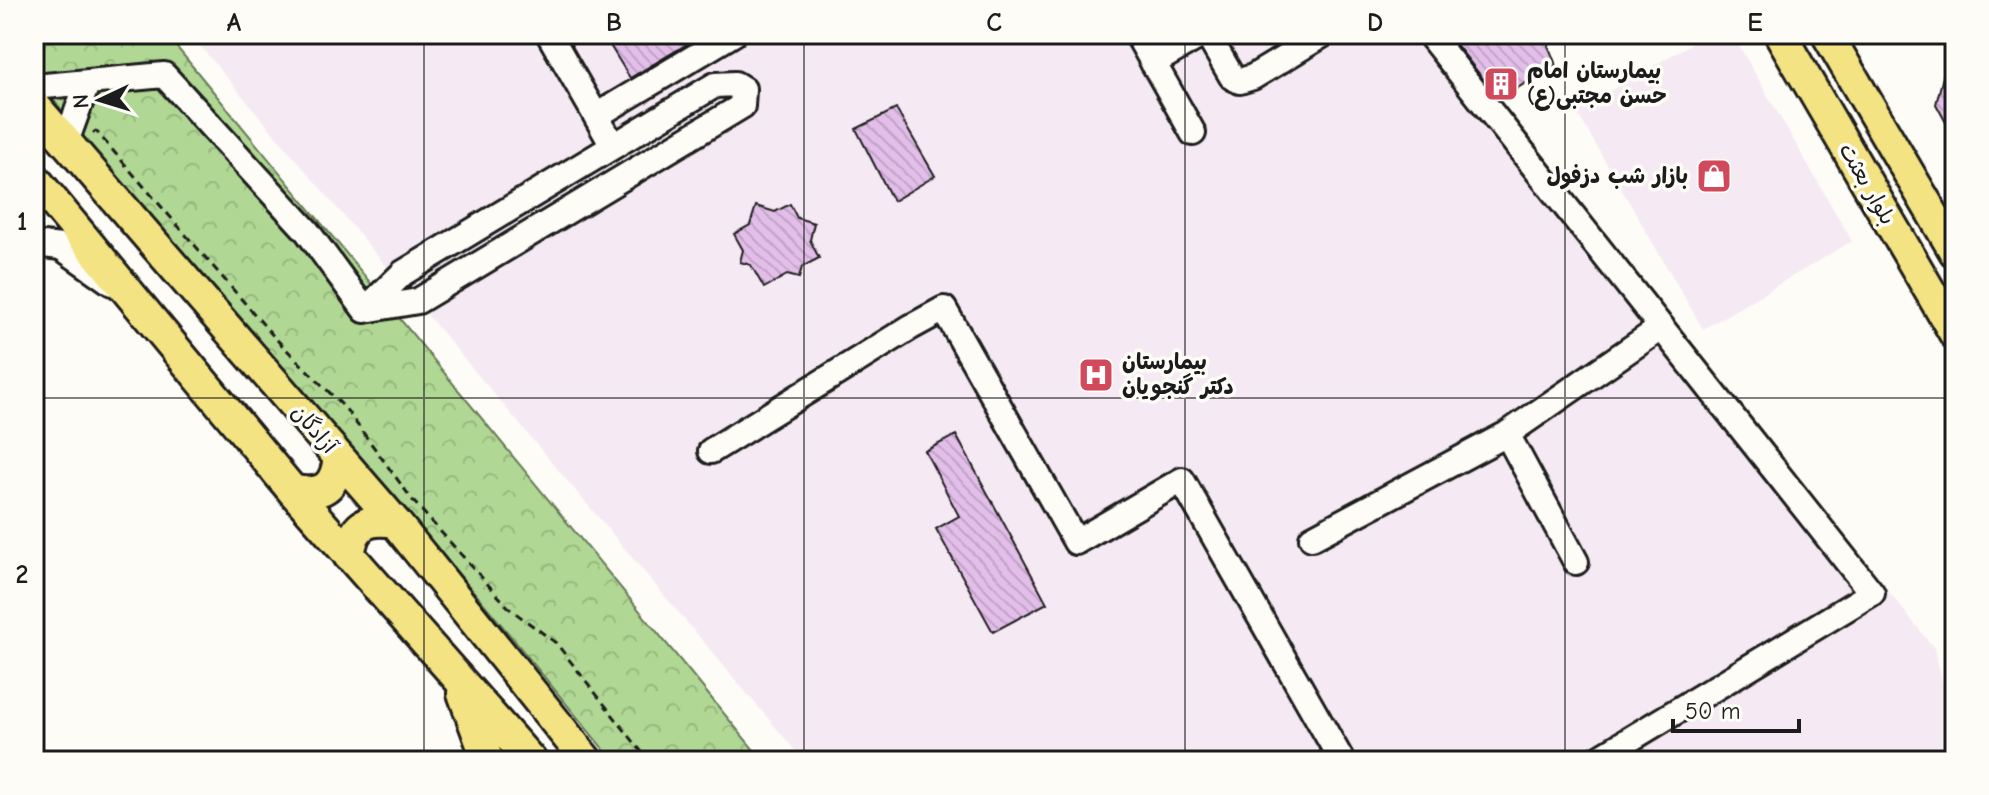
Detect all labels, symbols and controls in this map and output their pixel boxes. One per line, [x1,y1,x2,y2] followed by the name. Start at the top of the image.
[227,8,242,38] text: A
[606,8,622,38] text: B
[986,8,1002,38] text: C
[1367,8,1383,38] text: D
[1747,8,1763,38] text: E
[1527,58,1667,111] place label: بیمارستان امام حسن مجتبی(ع)
[60,60,140,140] north arrow
[1482,65,1520,103] building icon: بیمارستان امام حسن مجتبی(ع)
[68,93,95,109] text: N
[1833,139,1901,229] street label: بلوار بعثت
[1695,157,1733,195] shop icon: بازار شب دزفول
[1546,163,1688,190] place label: بازار شب دزفول
[17,207,27,237] text: 1
[1122,349,1234,401] place label: بیمارستان دکتر گنجویان
[1077,356,1115,394] hospital icon: بیمارستان دکتر گنجویان
[286,399,343,460] street label: آزادگان
[16,560,28,590] text: 2
[1673,683,1799,733] scale bar
[1685,697,1741,725] text: 50 m

